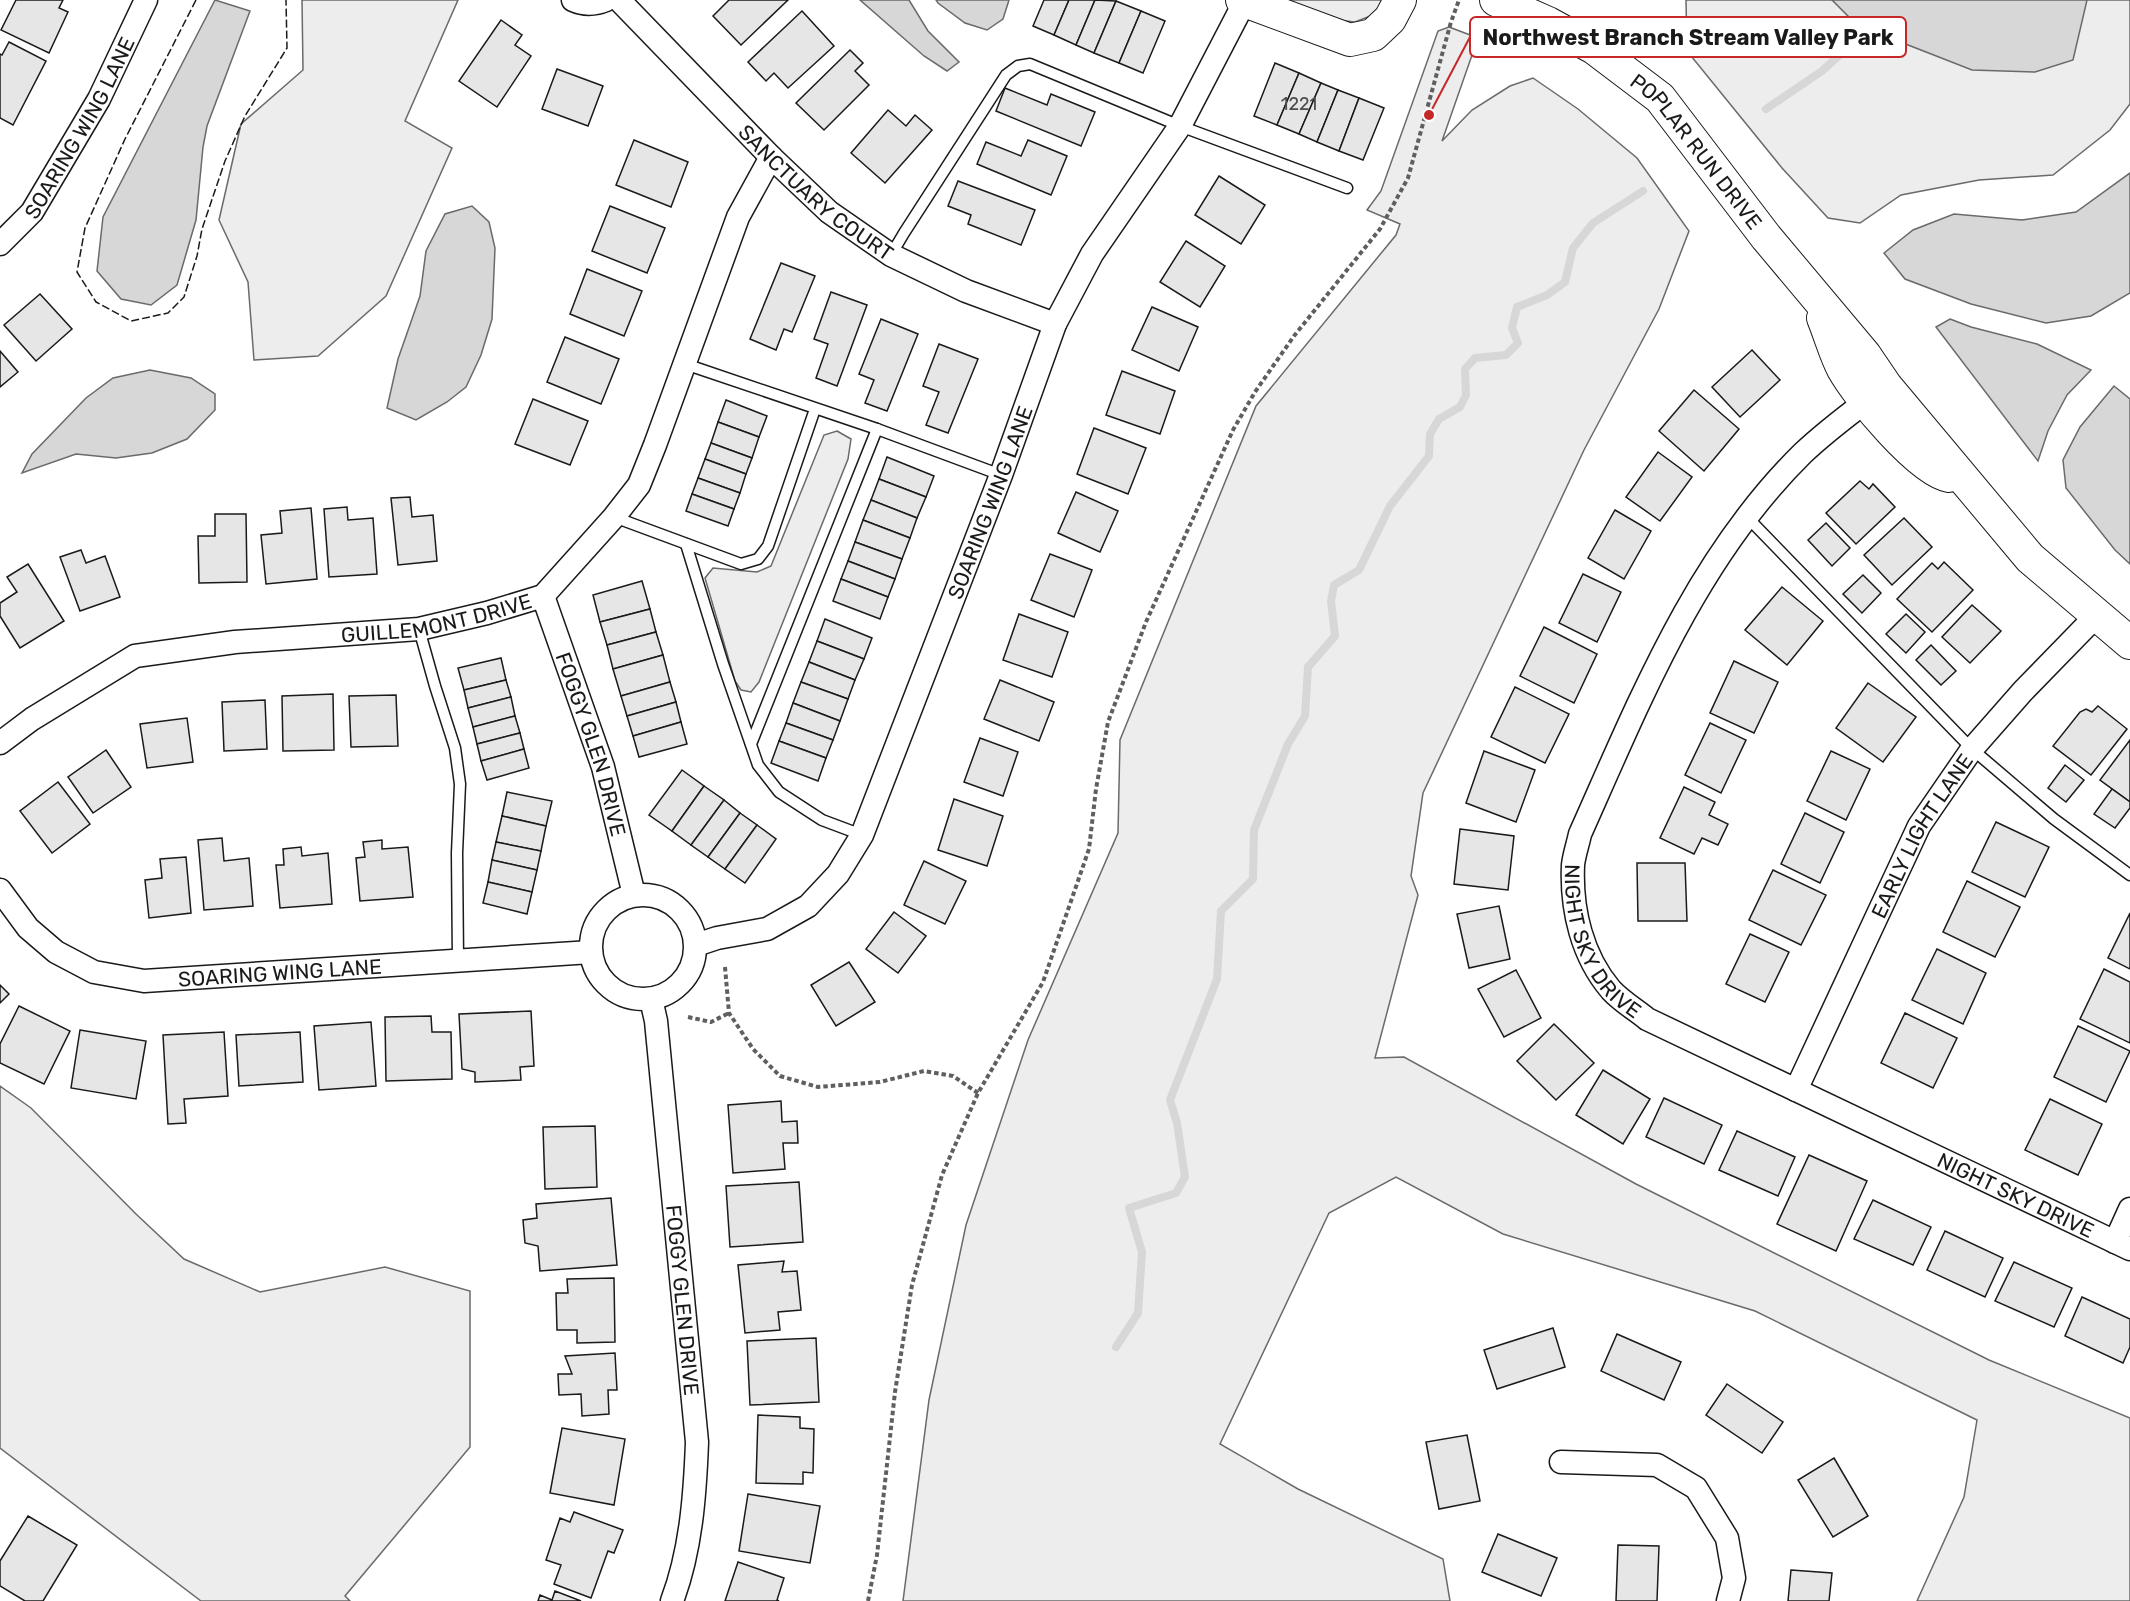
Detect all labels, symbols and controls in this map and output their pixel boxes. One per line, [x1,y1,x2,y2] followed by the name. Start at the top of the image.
[1470,17,1906,57] callout: Northwest Branch Stream Valley Park
[1482,24,1894,51] text: Northwest Branch Stream Valley Park
[19,33,139,223] street label: SOARING WING LANE
[1626,68,1768,234] street label: POPLAR RUN DRIVE
[1281,93,1317,115] house number: 1221
[734,119,898,265] street label: SANCTUARY COURT
[942,402,1037,602] street label: SOARING WING LANE
[340,588,535,647] street label: GUILLEMONT DRIVE
[551,649,632,839] street label: FOGGY GLEN DRIVE
[1865,749,1978,922] street label: EARLY LIGHT LANE
[1560,864,1646,1023] street label: NIGHT SKY DRIVE
[177,953,383,991] street label: SOARING WING LANE
[1933,1147,2098,1243] street label: NIGHT SKY DRIVE
[661,1203,705,1397] street label: FOGGY GLEN DRIVE

